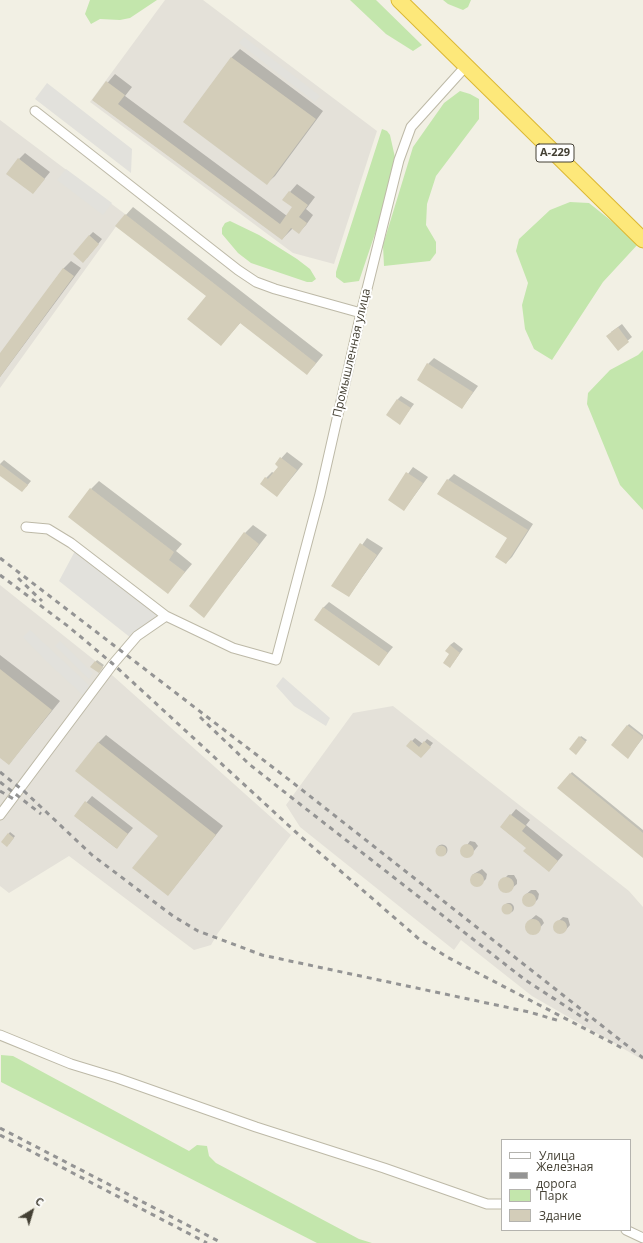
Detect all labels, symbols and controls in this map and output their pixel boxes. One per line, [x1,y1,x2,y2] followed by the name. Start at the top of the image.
[536,144,574,162] road number: А-229
[330,287,374,419] street label: Промышленная улица
[501,1139,631,1231] legend
[539,1147,575,1164] text: Улица
[536,1158,593,1192] text: Железная дорога
[539,1187,568,1204] text: Парк
[12,1191,52,1231] north arrow
[32,1193,47,1209] text: С
[539,1207,582,1224] text: Здание

